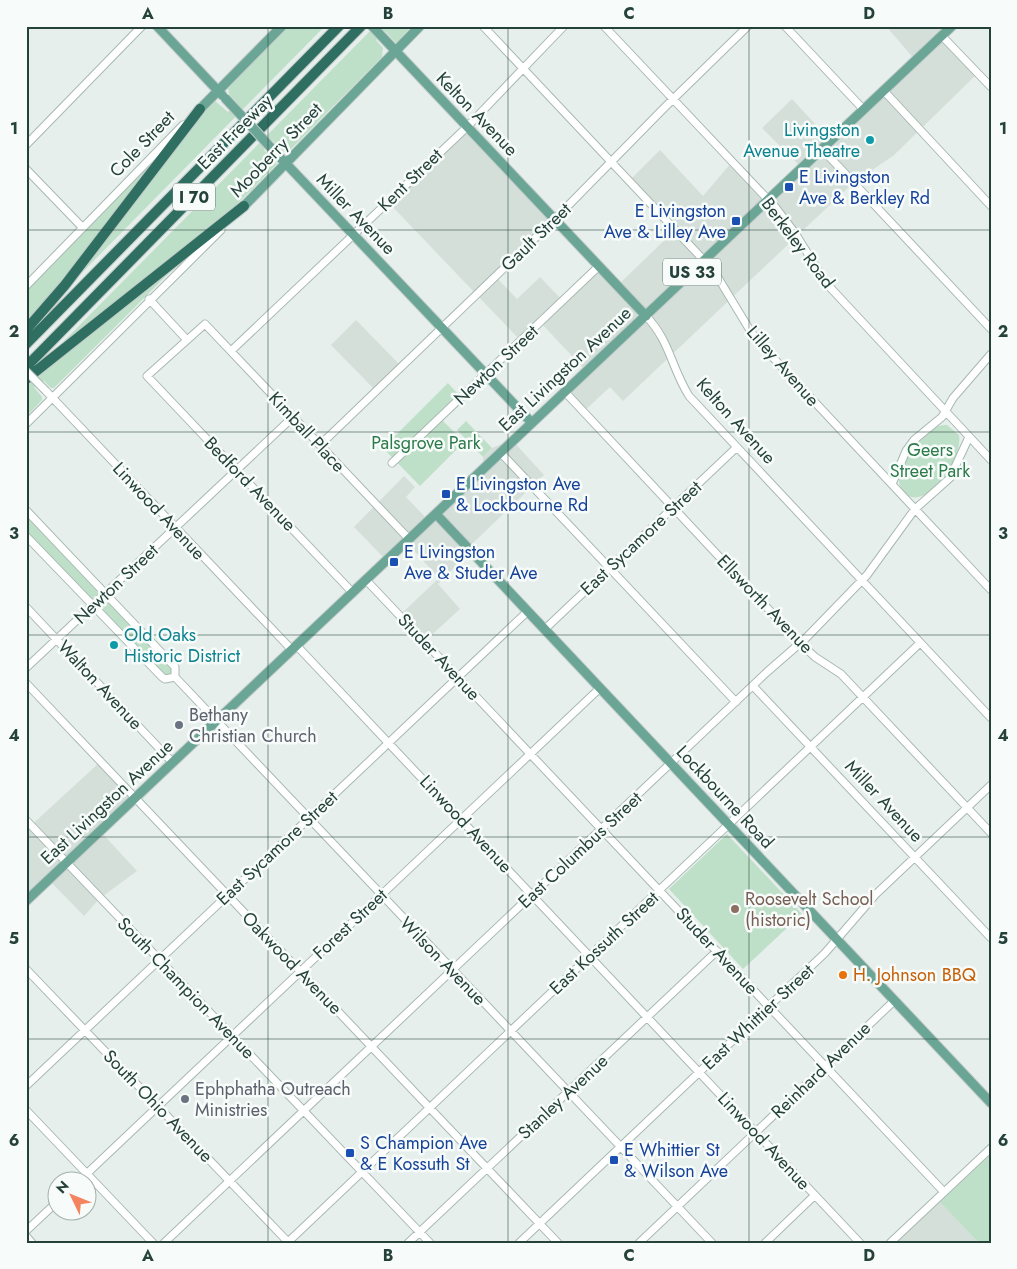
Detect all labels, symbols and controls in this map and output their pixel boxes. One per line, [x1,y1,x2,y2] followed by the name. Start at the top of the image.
[141,2,154,25] text: A
[383,2,393,25] text: B
[623,2,635,25] text: C
[863,2,875,25] text: D
[430,66,524,162] street label: Kelton Avenue
[191,88,279,176] street label: East Freeway
[224,96,329,203] street label: Mooberry Street
[104,104,181,183] street label: Cole Street
[10,117,18,140] text: 1
[743,117,860,164] place label: Livingston Avenue Theatre
[999,117,1007,140] text: 1
[864,134,876,146] marker: Livingston Avenue Theatre
[372,142,449,217] street label: Kent Street
[799,164,930,211] place label: E Livingston Ave & Berkley Rd
[310,167,402,261] street label: Miller Avenue
[783,181,795,193] marker: E Livingston Ave & Berkley Rd
[173,183,215,210] road number: I 70
[755,192,841,294] street label: Berkeley Road
[495,196,577,277] street label: Gault Street
[604,198,726,245] place label: E Livingston Ave & Lilley Ave
[730,215,742,227] marker: E Livingston Ave & Lilley Ave
[663,258,721,286] road number: US 33
[493,301,637,437] street label: East Livingston Avenue
[448,318,545,411] street label: Newton Street
[9,320,19,343] text: 2
[741,320,825,412] street label: Lilley Avenue
[998,320,1008,343] text: 2
[690,372,782,470] street label: Kelton Avenue
[263,386,351,478] street label: Kimball Place
[371,430,481,456] park label: Palsgrove Park
[198,431,302,537] street label: Bedford Avenue
[890,437,970,484] park label: Geers Street Park
[107,456,211,566] street label: Linwood Avenue
[456,471,588,518] place label: E Livingston Ave & Lockbourne Rd
[574,474,708,601] street label: East Sycamore Street
[440,488,452,500] marker: E Livingston Ave & Lockbourne Rd
[9,522,19,545] text: 3
[998,522,1008,545] text: 3
[68,537,165,630] street label: Newton Street
[404,539,538,586] place label: E Livingston Ave & Studer Ave
[711,549,819,659] street label: Ellsworth Avenue
[388,556,400,568] marker: E Livingston Ave & Studer Ave
[392,608,486,706] street label: Studer Avenue
[124,622,241,669] place label: Old Oaks Historic District
[52,634,148,736] street label: Walton Avenue
[108,639,120,651] marker: Old Oaks Historic District
[189,702,317,749] place label: Bethany Christian Church
[173,719,185,731] marker: Bethany Christian Church
[8,724,20,747] text: 4
[997,724,1009,747] text: 4
[35,734,179,870] street label: East Livingston Avenue
[670,739,780,855] street label: Lockbourne Road
[839,754,929,848] street label: Miller Avenue
[414,769,518,879] street label: Linwood Avenue
[210,784,344,911] street label: East Sycamore Street
[512,785,648,914] street label: East Columbus Street
[307,882,394,965] street label: Forest Street
[544,885,665,1001] street label: East Kossuth Street
[745,886,873,933] place label: Roosevelt School (historic)
[670,902,764,1000] street label: Studer Avenue
[729,903,741,915] marker: Roosevelt School (historic)
[236,906,348,1020] street label: Oakwood Avenue
[111,911,261,1065] street label: South Champion Avenue
[394,911,492,1011] street label: Wilson Avenue
[9,927,19,950] text: 5
[998,927,1008,950] text: 5
[696,958,820,1076] street label: East Whittier Street
[853,962,977,988] place label: H. Johnson BBQ
[837,969,849,981] marker: H. Johnson BBQ
[765,1016,877,1124] street label: Reinhard Avenue
[97,1044,219,1168] street label: South Ohio Avenue
[512,1048,614,1146] street label: Stanley Avenue
[195,1076,351,1123] place label: Ephphatha Outreach Ministries
[712,1086,816,1196] street label: Linwood Avenue
[179,1093,191,1105] marker: Ephphatha Outreach Ministries
[9,1129,19,1152] text: 6
[998,1129,1008,1152] text: 6
[360,1130,487,1177] place label: S Champion Ave & E Kossuth St
[624,1137,728,1184] place label: E Whittier St & Wilson Ave
[344,1147,356,1159] marker: S Champion Ave & E Kossuth St
[608,1154,620,1166] marker: E Whittier St & Wilson Ave
[48,1172,98,1222] north arrow
[51,1176,74,1198] text: N
[141,1244,154,1267] text: A
[383,1244,393,1267] text: B
[623,1244,635,1267] text: C
[863,1244,875,1267] text: D

